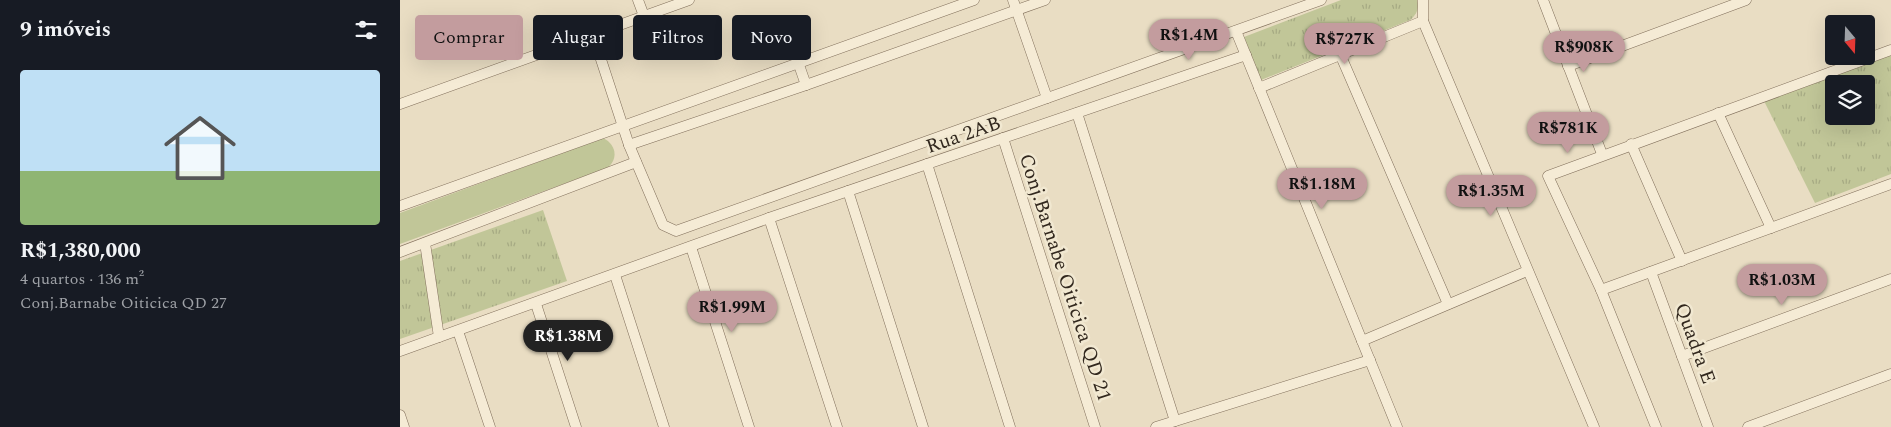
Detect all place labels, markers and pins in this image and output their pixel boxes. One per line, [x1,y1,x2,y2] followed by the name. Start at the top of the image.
[1148,18,1230,61] pin: R$1.4M
[1304,22,1386,65] pin: R$727K
[1543,30,1625,73] pin: R$908K
[1527,112,1609,154] pin: R$781K
[1276,168,1368,210] pin: R$1.18M
[1445,174,1537,217] pin: R$1.35M
[1736,264,1828,306] pin: R$1.03M
[686,290,778,333] pin: R$1.99M
[522,320,614,362] pin: R$1.38M

